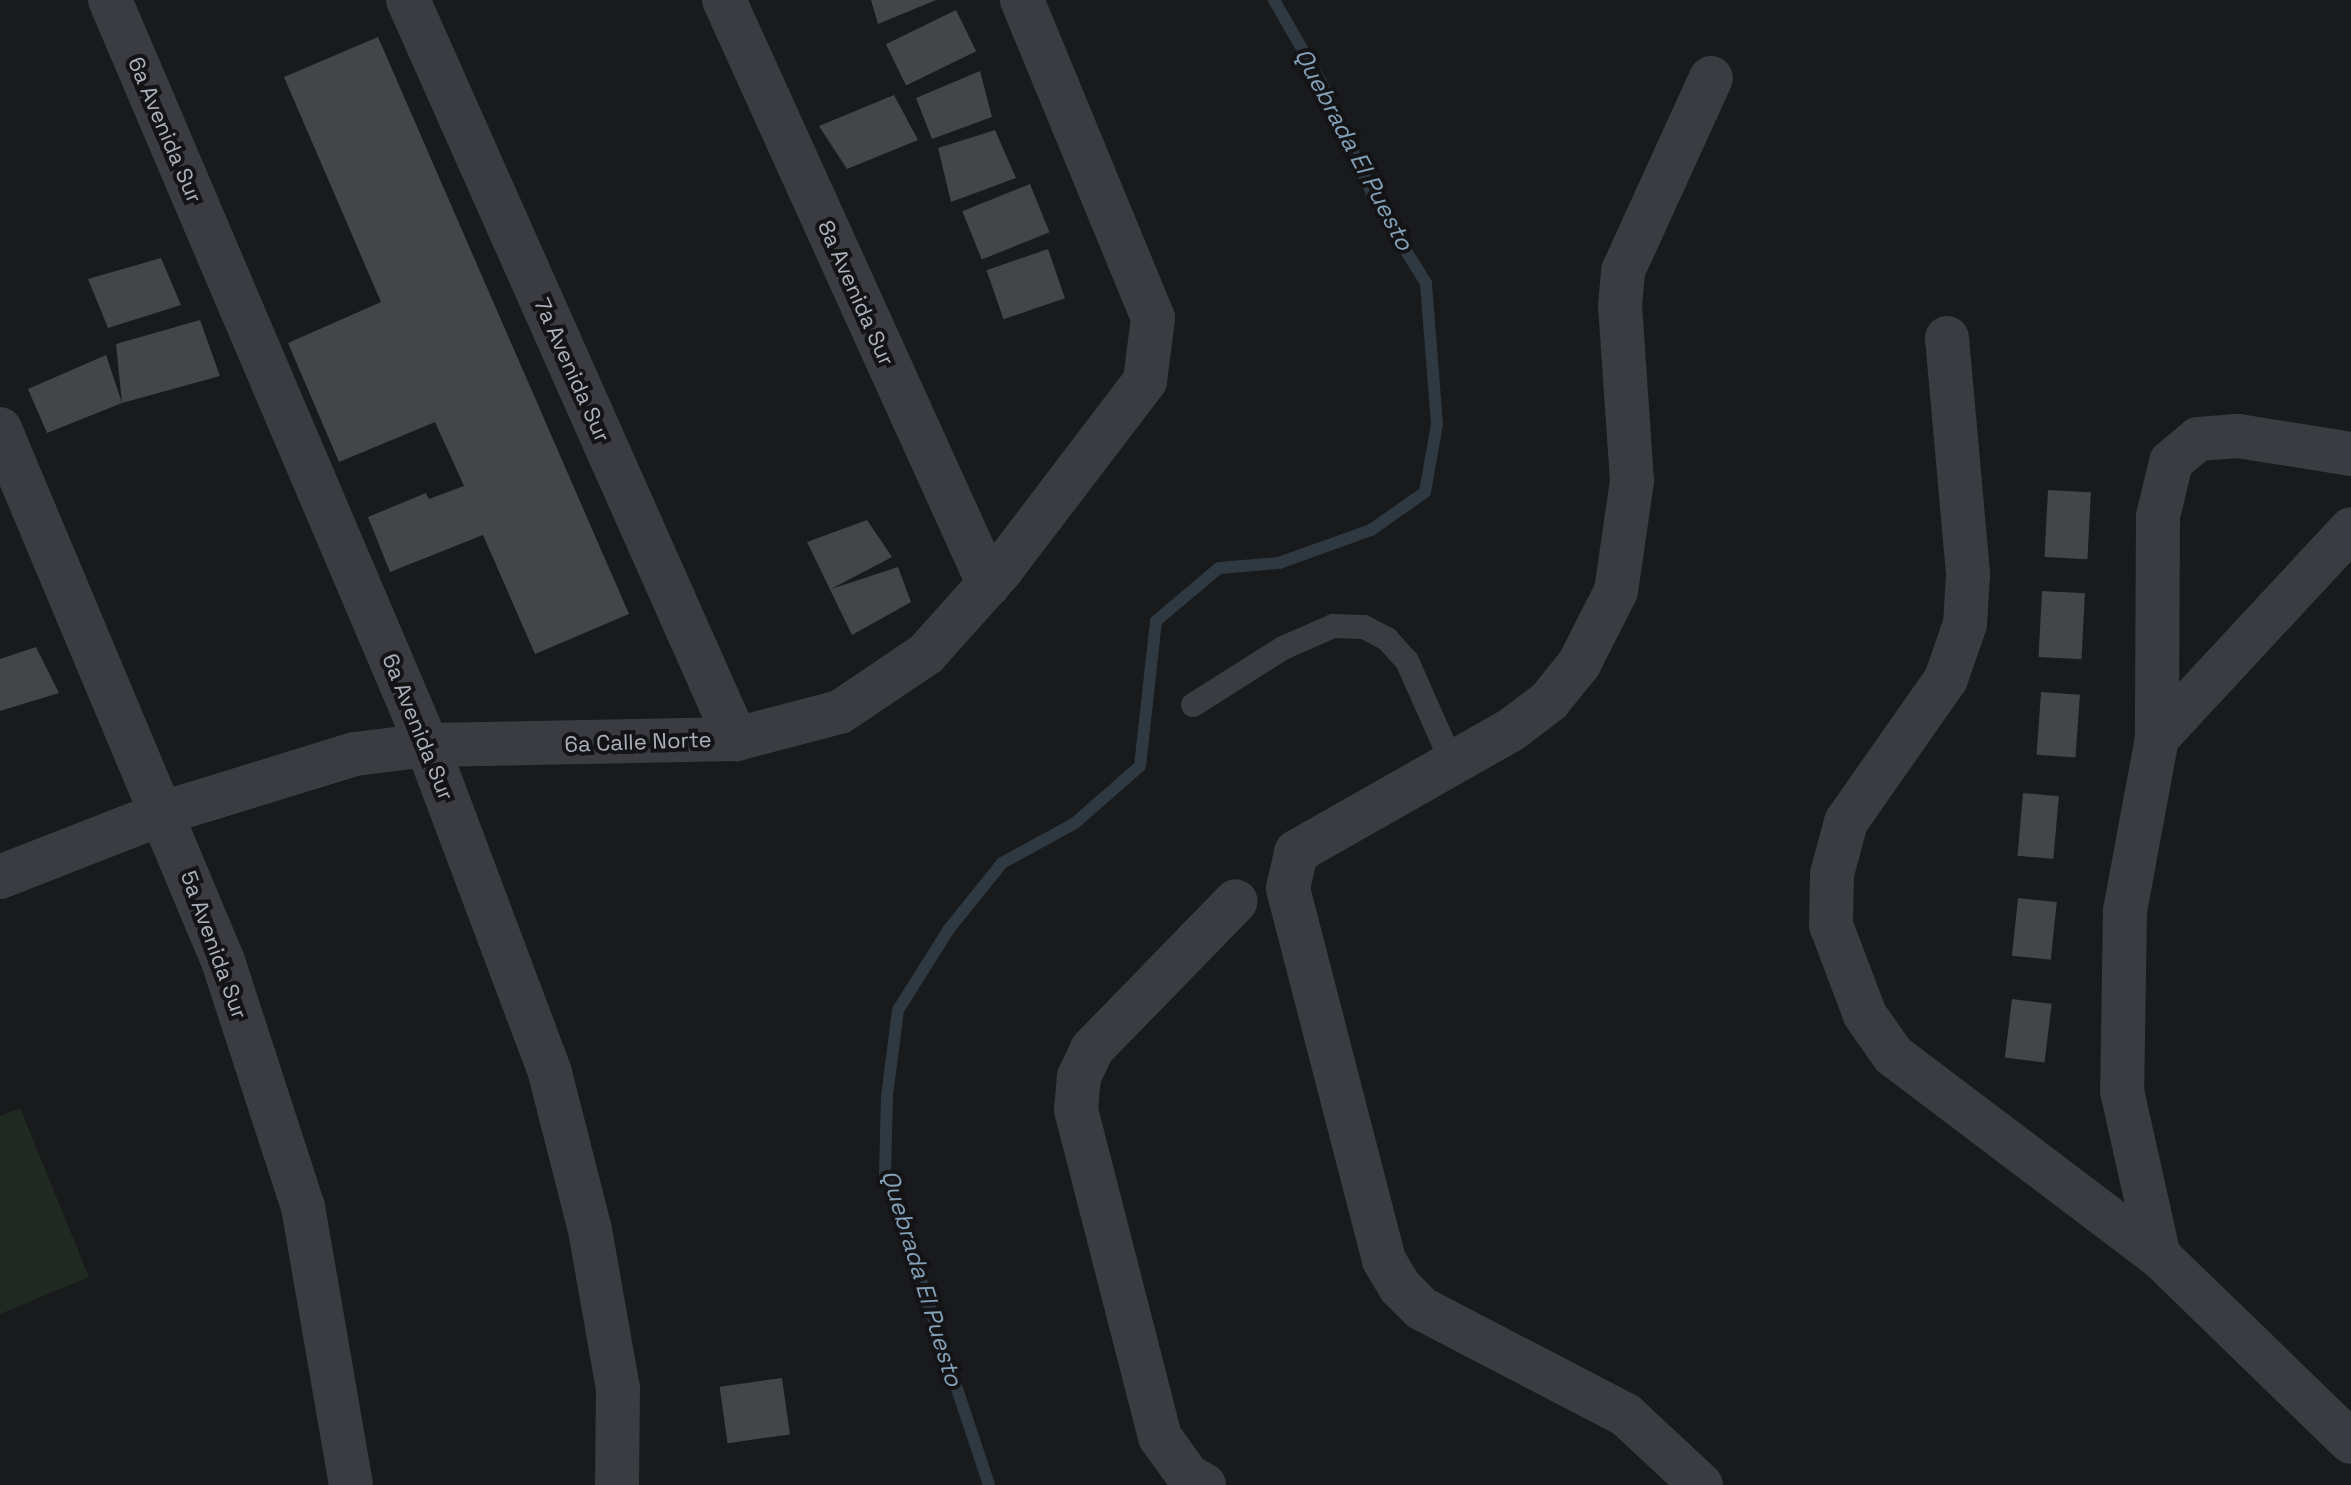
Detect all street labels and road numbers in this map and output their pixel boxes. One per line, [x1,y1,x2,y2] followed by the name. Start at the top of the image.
[122,53,208,207] street label: 6a Avenida Sur
[812,216,900,370] street label: 8a Avenida Sur
[528,294,616,446] street label: 7a Avenida Sur
[376,650,460,804] street label: 6a Avenida Sur
[564,726,712,758] street label: 6a Calle Norte
[175,867,253,1023] street label: 5a Avenida Sur

